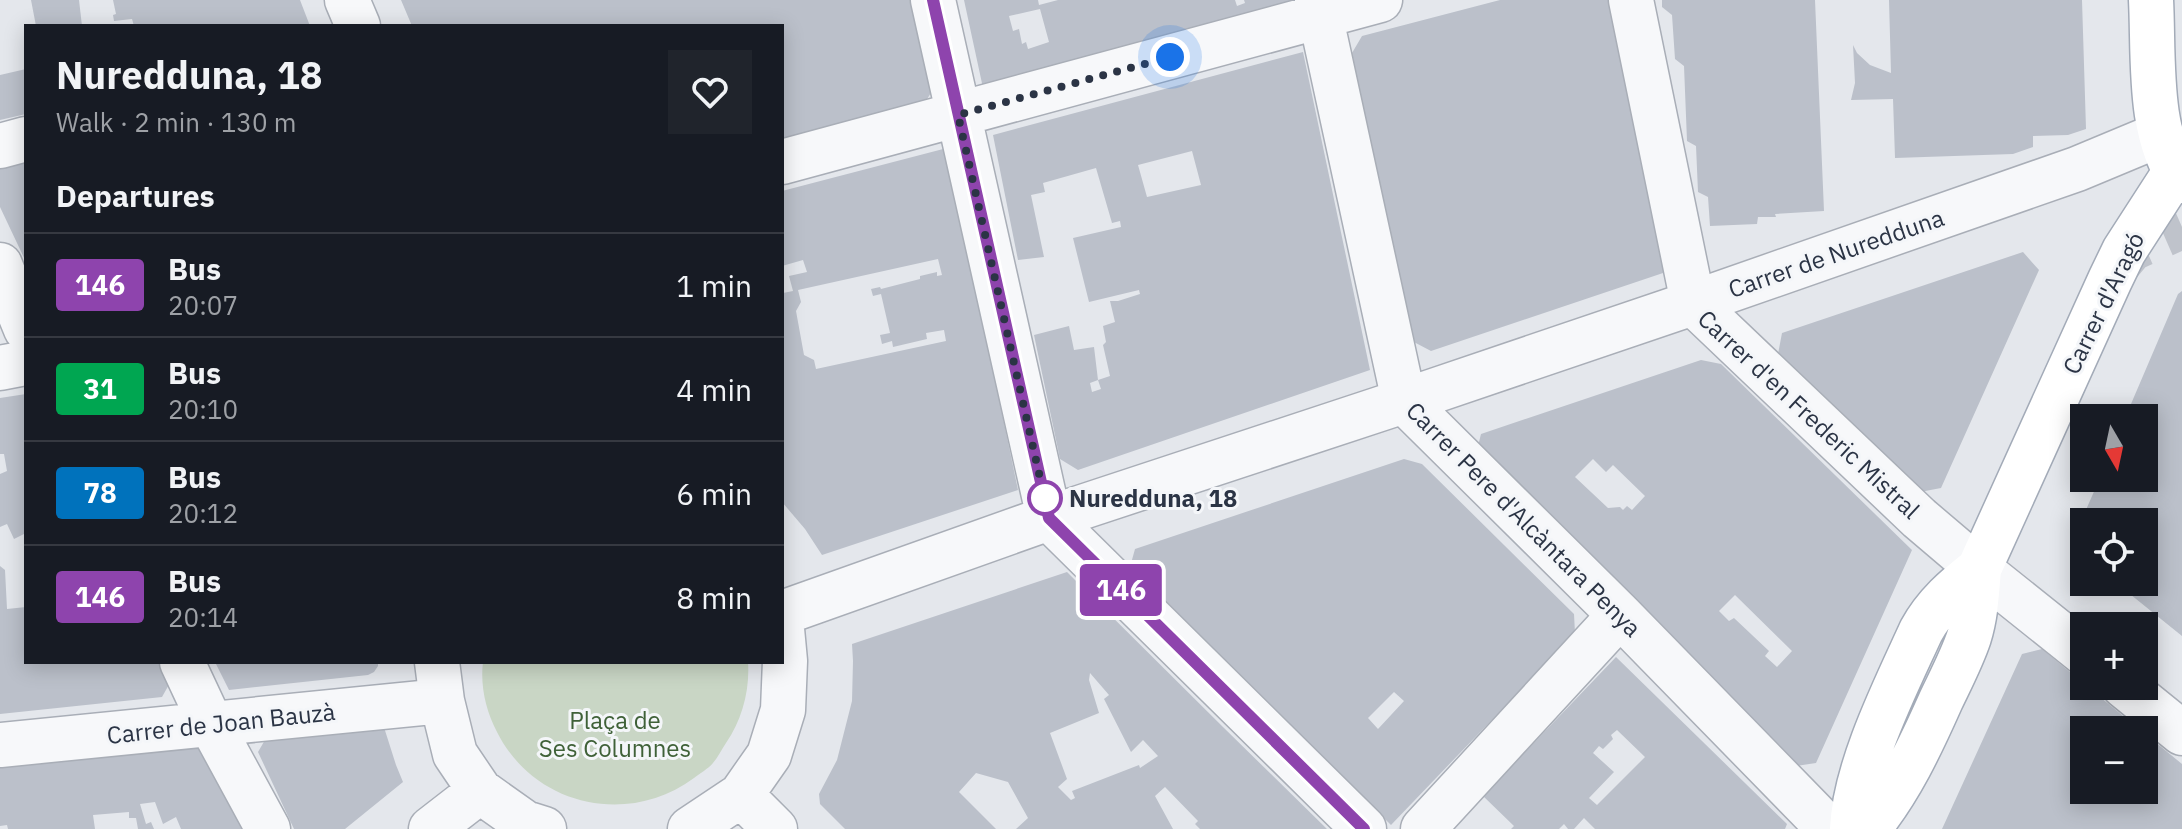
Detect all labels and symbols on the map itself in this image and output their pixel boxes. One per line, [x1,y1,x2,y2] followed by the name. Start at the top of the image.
[1150,37,1190,77] your location
[1724,201,1948,305] street label: Carrer de Nuredduna
[2055,227,2151,379] street label: Carrer d'Aragó
[1691,303,1927,525] street label: Carrer d'en Frederic Mistral
[1399,394,1649,644] street label: Carrer Pere d'Alcàntara Penya
[2070,404,2158,492] north arrow
[1028,481,1062,515] marker: Nuredduna, 18
[1069,482,1237,514] place label: Nuredduna, 18
[1075,564,1167,616] line badge: 146
[105,695,337,751] street label: Carrer de Joan Bauzà
[539,704,691,764] park label: Plaça de Ses Columnes

